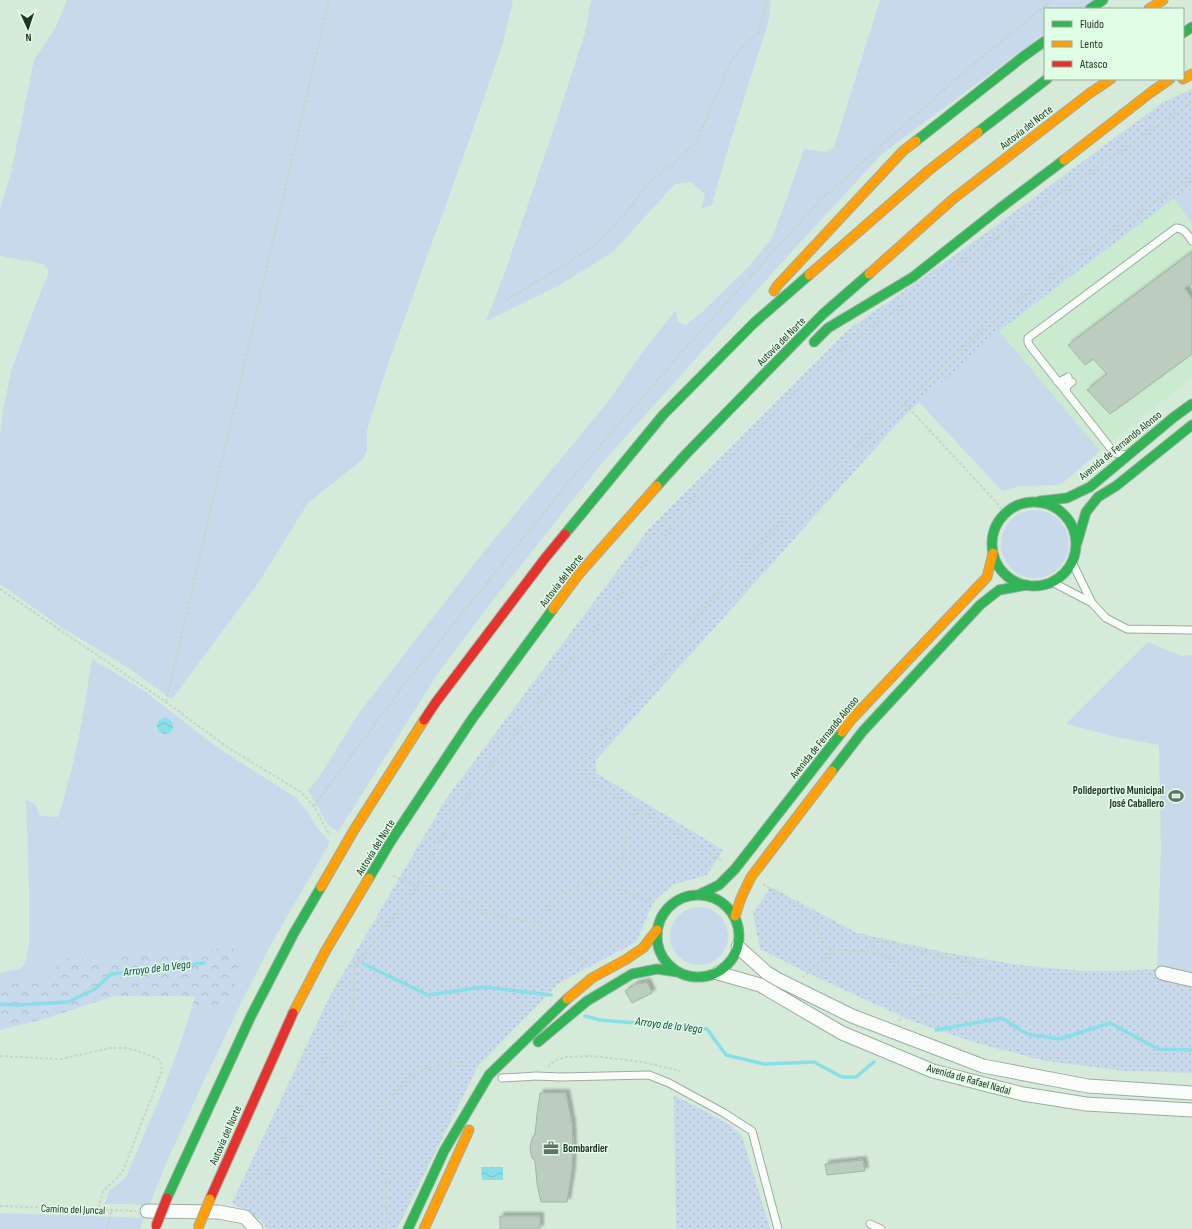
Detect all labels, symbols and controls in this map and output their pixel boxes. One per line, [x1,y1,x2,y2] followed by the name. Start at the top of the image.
[8,8,48,48] north arrow
[1044,8,1184,80] legend
[1080,17,1104,32] text: Fluido
[25,31,32,44] text: N
[1080,37,1103,52] text: Lento
[1079,57,1107,72] text: Atasco
[997,103,1055,153] street label: Autovía del Norte
[754,314,808,369] street label: Autovía del Norte
[1076,408,1164,483] street label: Avenida de Fernando Alonso
[536,551,586,610] street label: Autovía del Norte
[787,693,862,782] street label: Avenida de Fernando Alonso
[1073,784,1164,810] place label: Polideportivo Municipal José Caballero
[1167,787,1185,805] sports icon: Polideportivo Municipal José Caballero
[353,817,398,878] street label: Autovía del Norte
[122,957,192,980] water label: Arroyo de la Vega
[634,1014,703,1037] water label: Arroyo de la Vega
[924,1061,1012,1098] street label: Avenida de Rafael Nadal
[206,1104,244,1168] street label: Autovía del Norte
[542,1139,560,1157] office icon: Bombardier
[563,1142,609,1155] place label: Bombardier
[41,1202,105,1217] street label: Camino del Juncal

